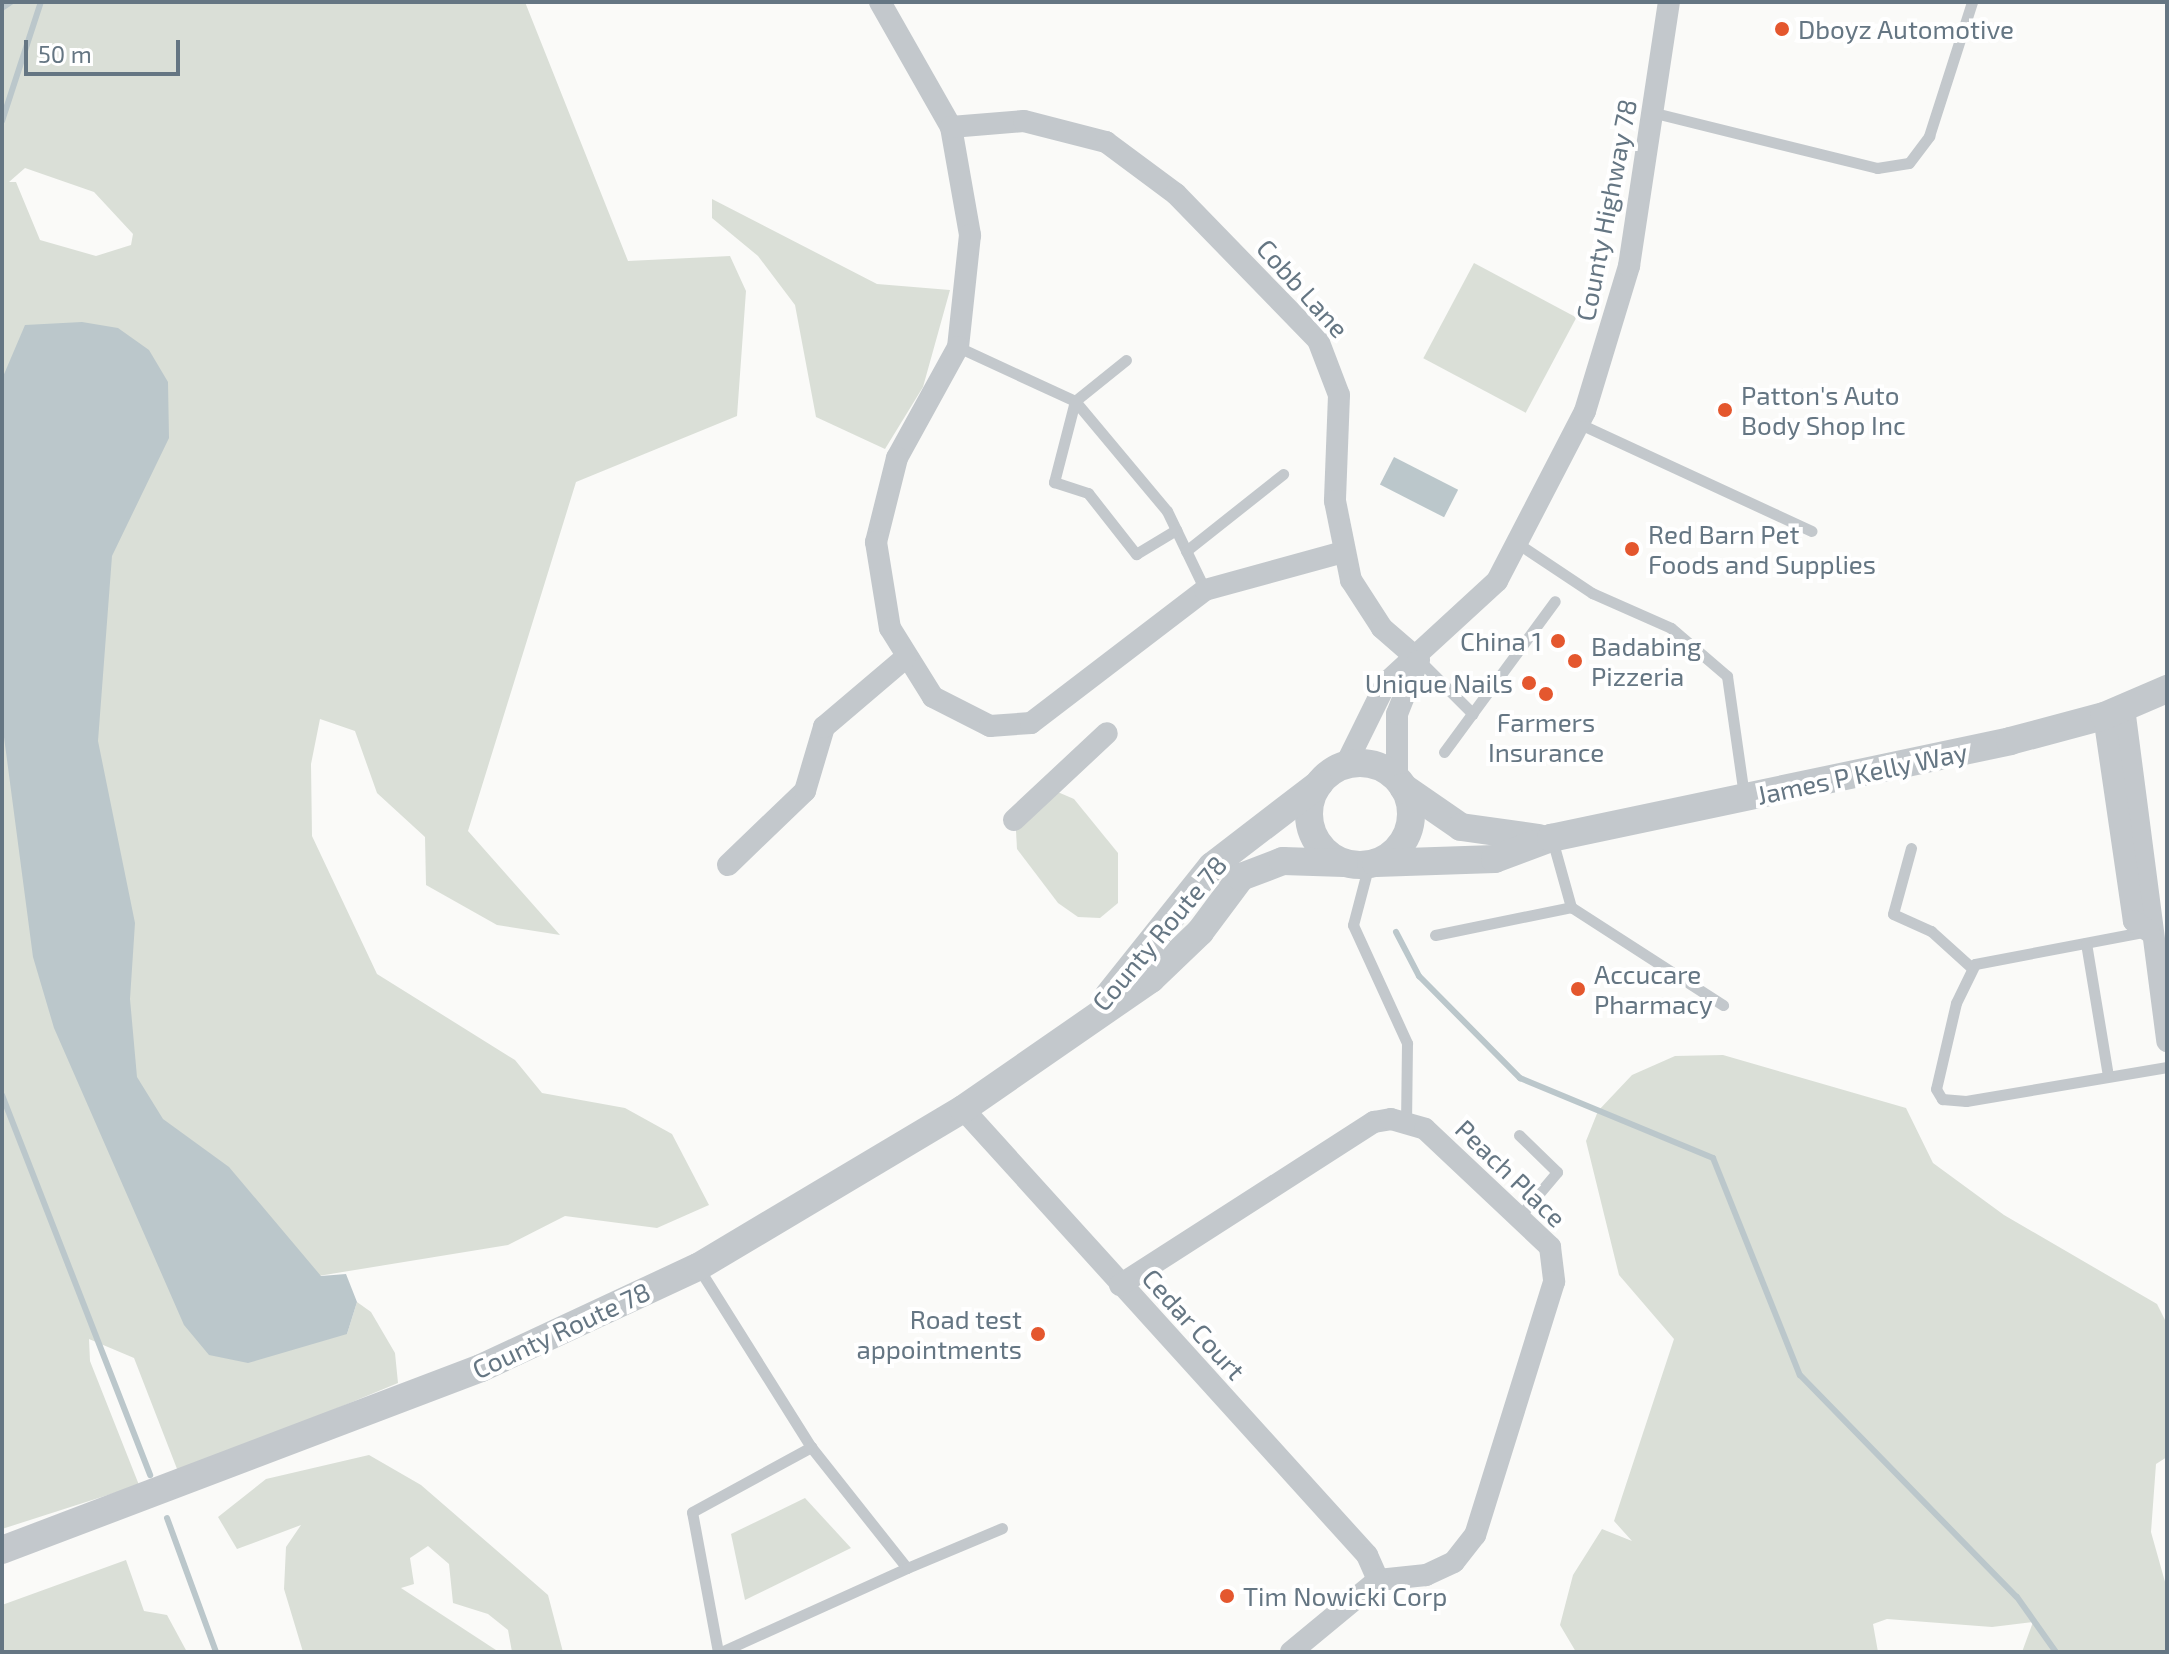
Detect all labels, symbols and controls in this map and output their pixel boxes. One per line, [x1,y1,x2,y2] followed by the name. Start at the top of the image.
[1798,13,2015,45] place label: Dboyz Automotive
[1773,20,1791,38] marker: Dboyz Automotive
[28,24,184,74] scale bar
[38,39,92,68] text: 50 m
[1569,96,1643,324] street label: County Highway 78
[1251,232,1355,344] street label: Cobb Lane
[1741,379,1906,440] place label: Patton's Auto Body Shop Inc
[1716,401,1734,419] marker: Patton's Auto Body Shop Inc
[1648,518,1876,580] place label: Red Barn Pet Foods and Supplies
[1623,540,1641,558] marker: Red Barn Pet Foods and Supplies
[1460,625,1542,657] place label: China 1
[1591,630,1701,692] place label: Badabing Pizzeria
[1549,632,1567,650] marker: China 1
[1566,652,1584,670] marker: Badabing Pizzeria
[1365,667,1513,699] place label: Unique Nails
[1520,674,1538,692] marker: Unique Nails
[1537,685,1555,703] marker: Farmers Insurance
[1488,706,1604,768] place label: Farmers Insurance
[1753,735,1971,811] street label: James P Kelly Way
[1085,849,1233,1017] street label: County Route 78
[1594,958,1713,1020] place label: Accucare Pharmacy
[1569,980,1587,998] marker: Accucare Pharmacy
[1450,1113,1572,1233] street label: Peach Place
[1136,1262,1252,1386] street label: Cedar Court
[467,1275,655,1385] street label: County Route 78
[856,1303,1022,1364] place label: Road test appointments
[1029,1325,1047,1343] marker: Road test appointments
[1243,1580,1447,1612] place label: Tim Nowicki Corp
[1218,1587,1236,1605] marker: Tim Nowicki Corp

